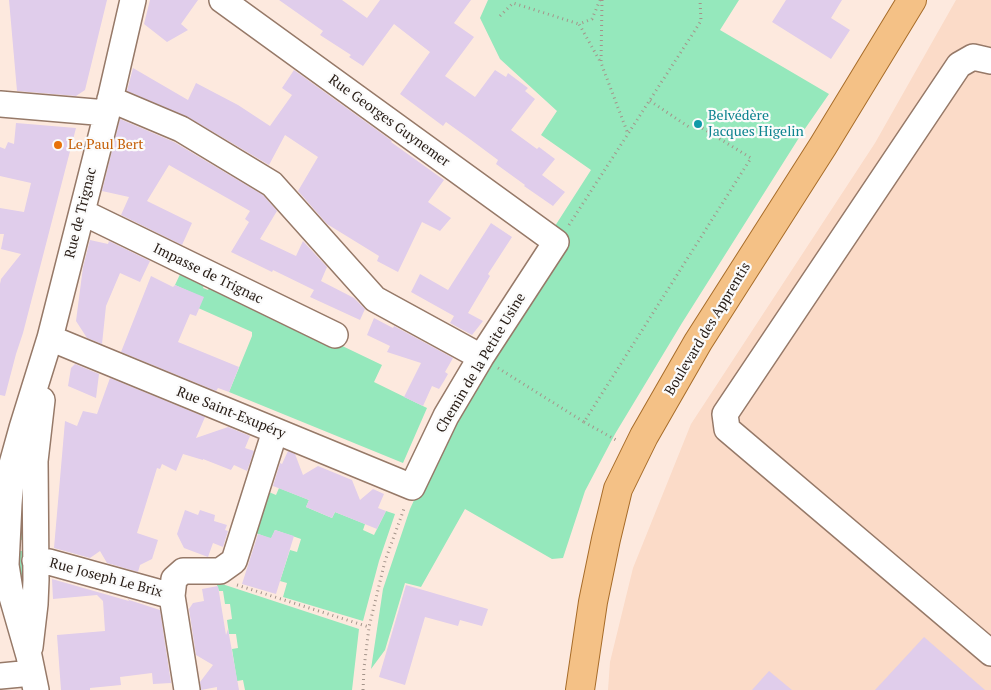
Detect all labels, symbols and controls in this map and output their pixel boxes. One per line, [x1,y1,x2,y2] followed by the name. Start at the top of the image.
[325,71,453,171] street label: Rue Georges Guynemer
[708,108,804,140] place label: Belvédère Jacques Higelin
[692,118,704,130] marker: Belvédère Jacques Higelin
[68,137,143,153] place label: Le Paul Bert
[52,139,64,151] marker: Le Paul Bert
[62,166,100,260] street label: Rue de Trignac
[150,240,266,308] street label: Impasse de Trignac
[662,260,754,398] street label: Boulevard des Apprentis
[433,290,529,436] street label: Chemin de la Petite Usine
[174,383,288,443] street label: Rue Saint-Exupéry
[48,555,164,601] street label: Rue Joseph Le Brix

